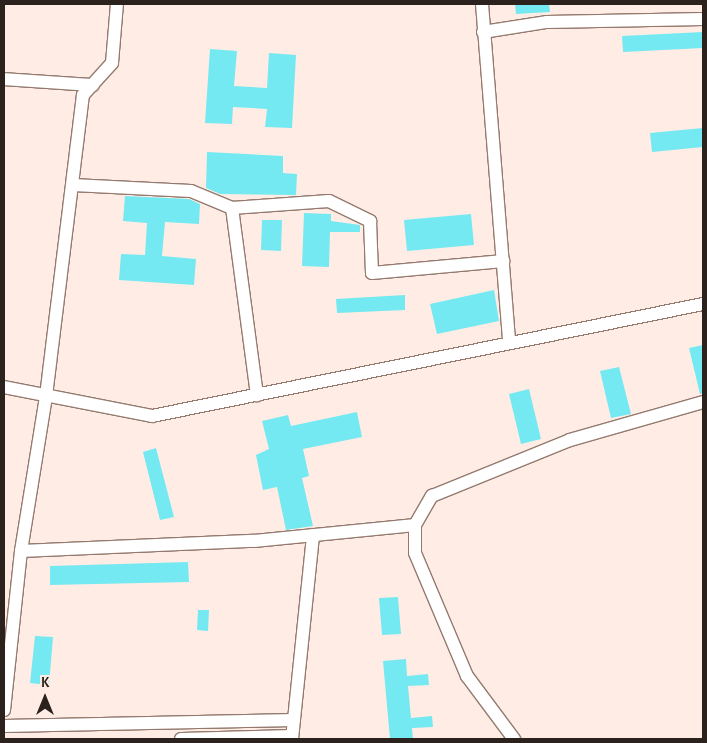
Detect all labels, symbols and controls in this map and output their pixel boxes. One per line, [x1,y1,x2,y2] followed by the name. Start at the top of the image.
[20,673,70,723] north arrow
[41,676,49,690] text: K

